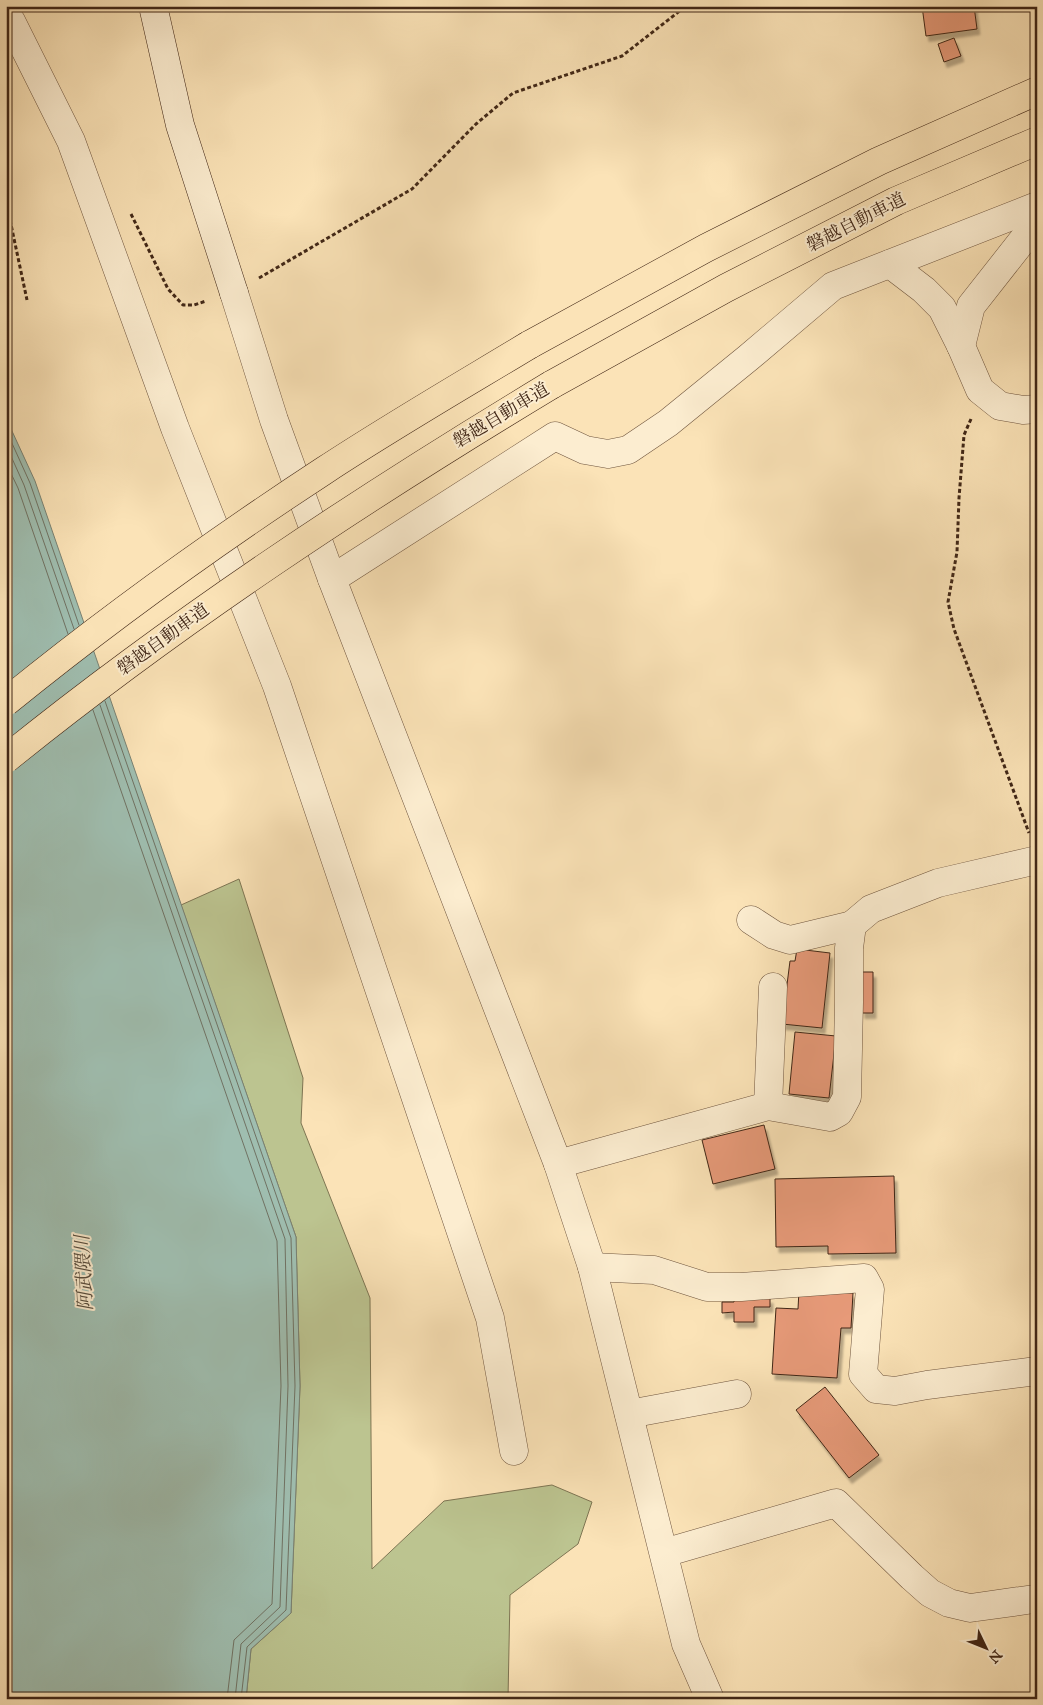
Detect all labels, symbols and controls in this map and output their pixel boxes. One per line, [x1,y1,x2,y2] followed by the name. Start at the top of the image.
[803,188,909,256] street label: 磐越自動車道
[449,378,553,452] street label: 磐越自動車道
[113,598,213,680] street label: 磐越自動車道
[70,1232,97,1312] water label: 阿武隈川
[960,1622,1010,1672] north arrow
[985,1646,1005,1667] text: N

